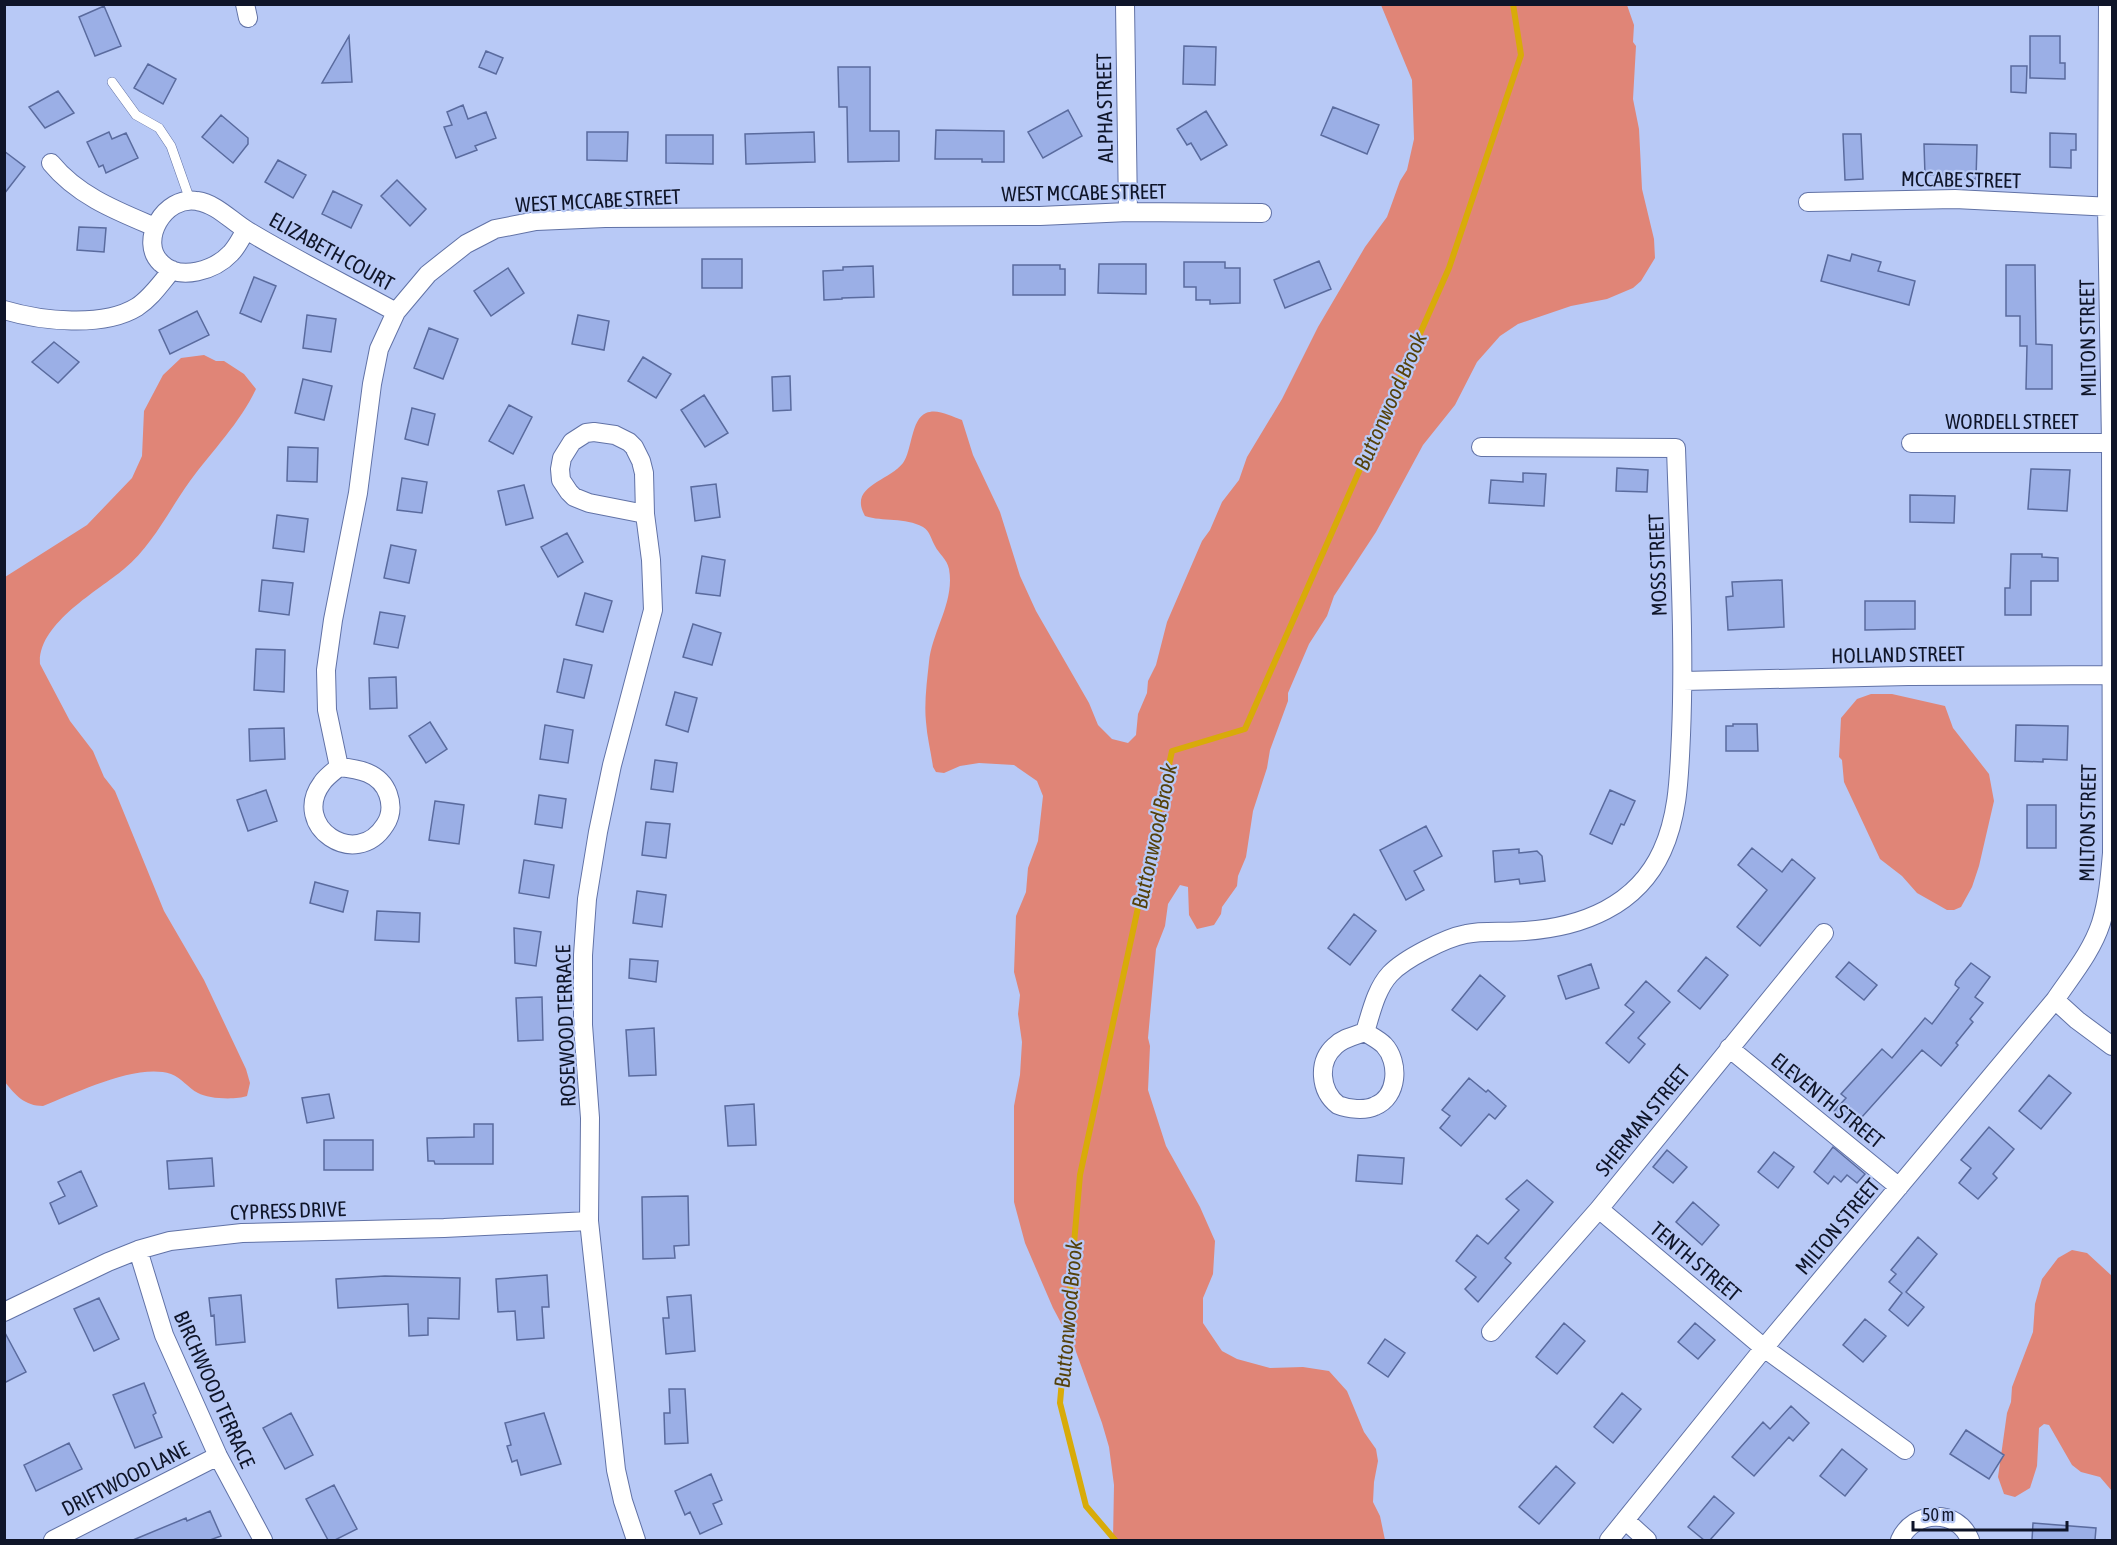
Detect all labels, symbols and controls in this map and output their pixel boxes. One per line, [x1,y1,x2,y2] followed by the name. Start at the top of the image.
[1091,53,1117,163] street label: ALPHA STREET
[1901,166,2021,192] street label: MCCABE STREET
[1001,179,1167,205] street label: WEST MCCABE STREET
[515,184,681,216] street label: WEST MCCABE STREET
[265,207,399,295] street label: ELIZABETH COURT
[2074,279,2100,397] street label: MILTON STREET
[1348,328,1432,474] water label: Buttonwood Brook
[1945,409,2079,433] street label: WORDELL STREET
[1643,513,1671,617] street label: MOSS STREET
[1831,641,1965,667] street label: HOLLAND STREET
[1126,761,1182,911] water label: Buttonwood Brook
[2074,764,2100,882] street label: MILTON STREET
[550,944,580,1108] street label: ROSEWOOD TERRACE
[1767,1047,1889,1153] street label: ELEVENTH STREET
[1590,1060,1694,1180] street label: SHERMAN STREET
[1790,1173,1884,1279] street label: MILTON STREET
[230,1196,346,1224] street label: CYPRESS DRIVE
[1646,1216,1746,1306] street label: TENTH STREET
[1049,1239,1087,1389] water label: Buttonwood Brook
[170,1307,260,1471] street label: BIRCHWOOD TERRACE
[58,1436,193,1520] street label: DRIFTWOOD LANE
[1913,1494,2068,1532] scale bar
[1922,1504,1954,1525] text: 50 m

